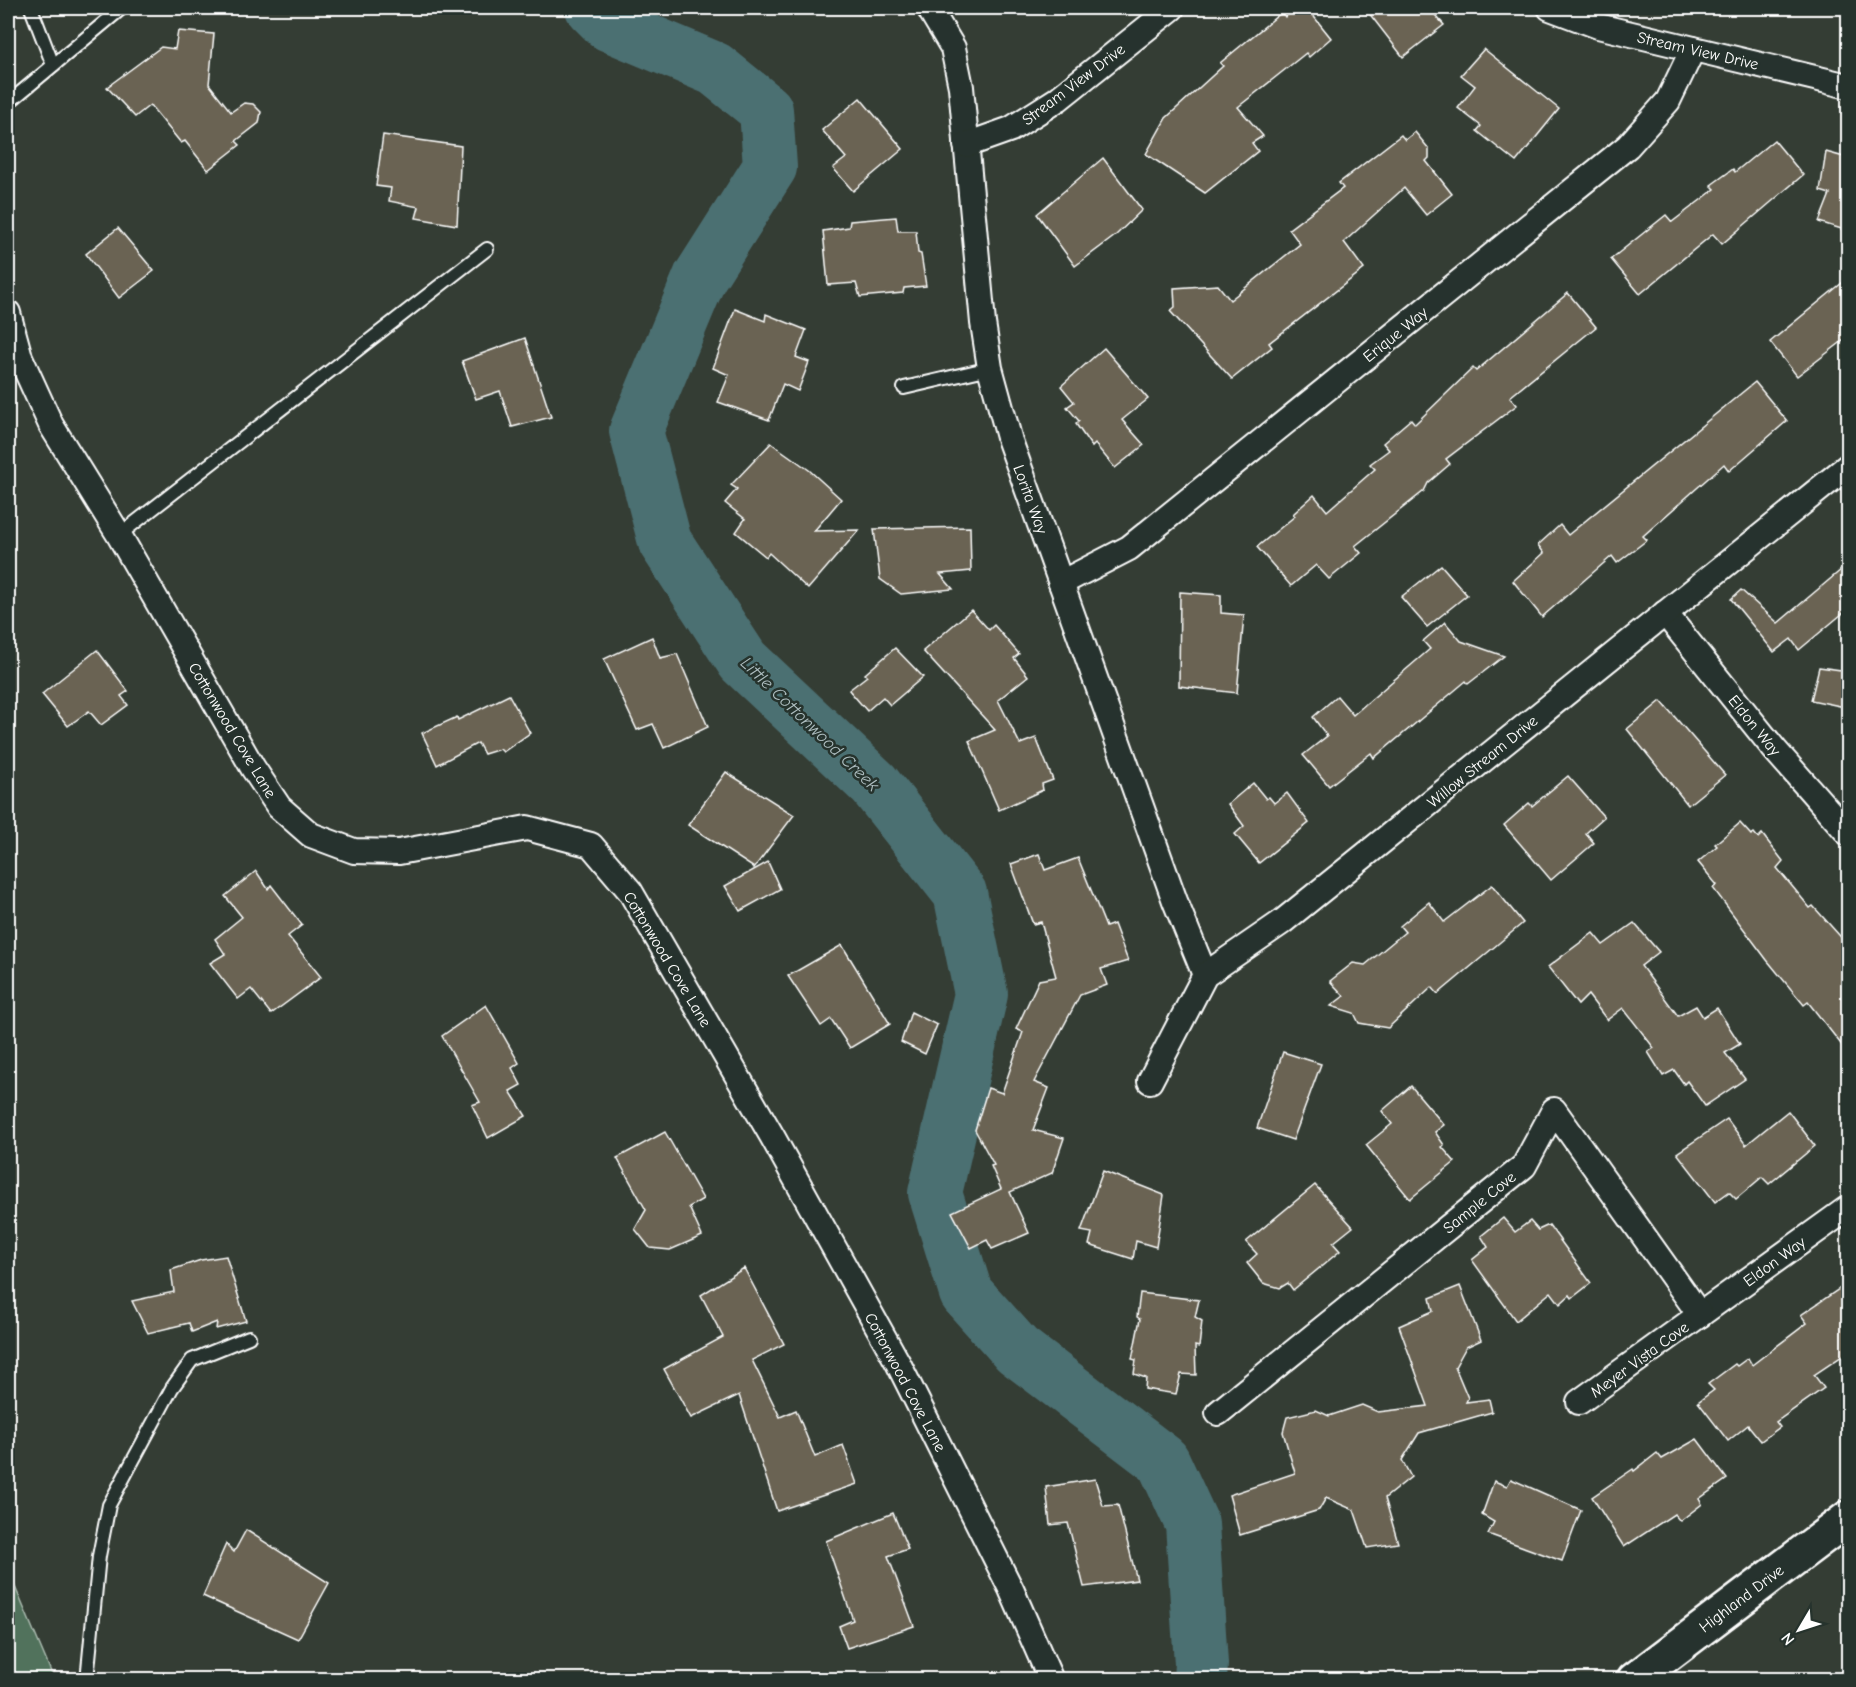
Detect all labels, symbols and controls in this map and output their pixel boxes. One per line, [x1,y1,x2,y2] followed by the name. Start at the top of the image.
[1635,28,1760,74] street label: Stream View Drive
[1019,40,1128,129] street label: Stream View Drive
[1360,303,1432,366] street label: Erique Way
[1009,462,1051,537] street label: Lorita Way
[736,653,883,796] water label: Little Cottonwood Creek
[185,660,280,802] street label: Cottonwood Cove Lane
[1724,692,1785,760] street label: Eldon Way
[1424,712,1541,812] street label: Willow Stream Drive
[620,889,715,1031] street label: Cottonwood Cove Lane
[1440,1168,1520,1238] street label: Sample Cove
[1740,1233,1810,1290] street label: Eldon Way
[861,1310,949,1455] street label: Cottonwood Cove Lane
[1587,1318,1692,1402] street label: Meyer Vista Cove
[1696,1561,1787,1636] street label: Highland Drive
[1769,1600,1829,1660] north arrow
[1778,1629,1798,1649] text: N

